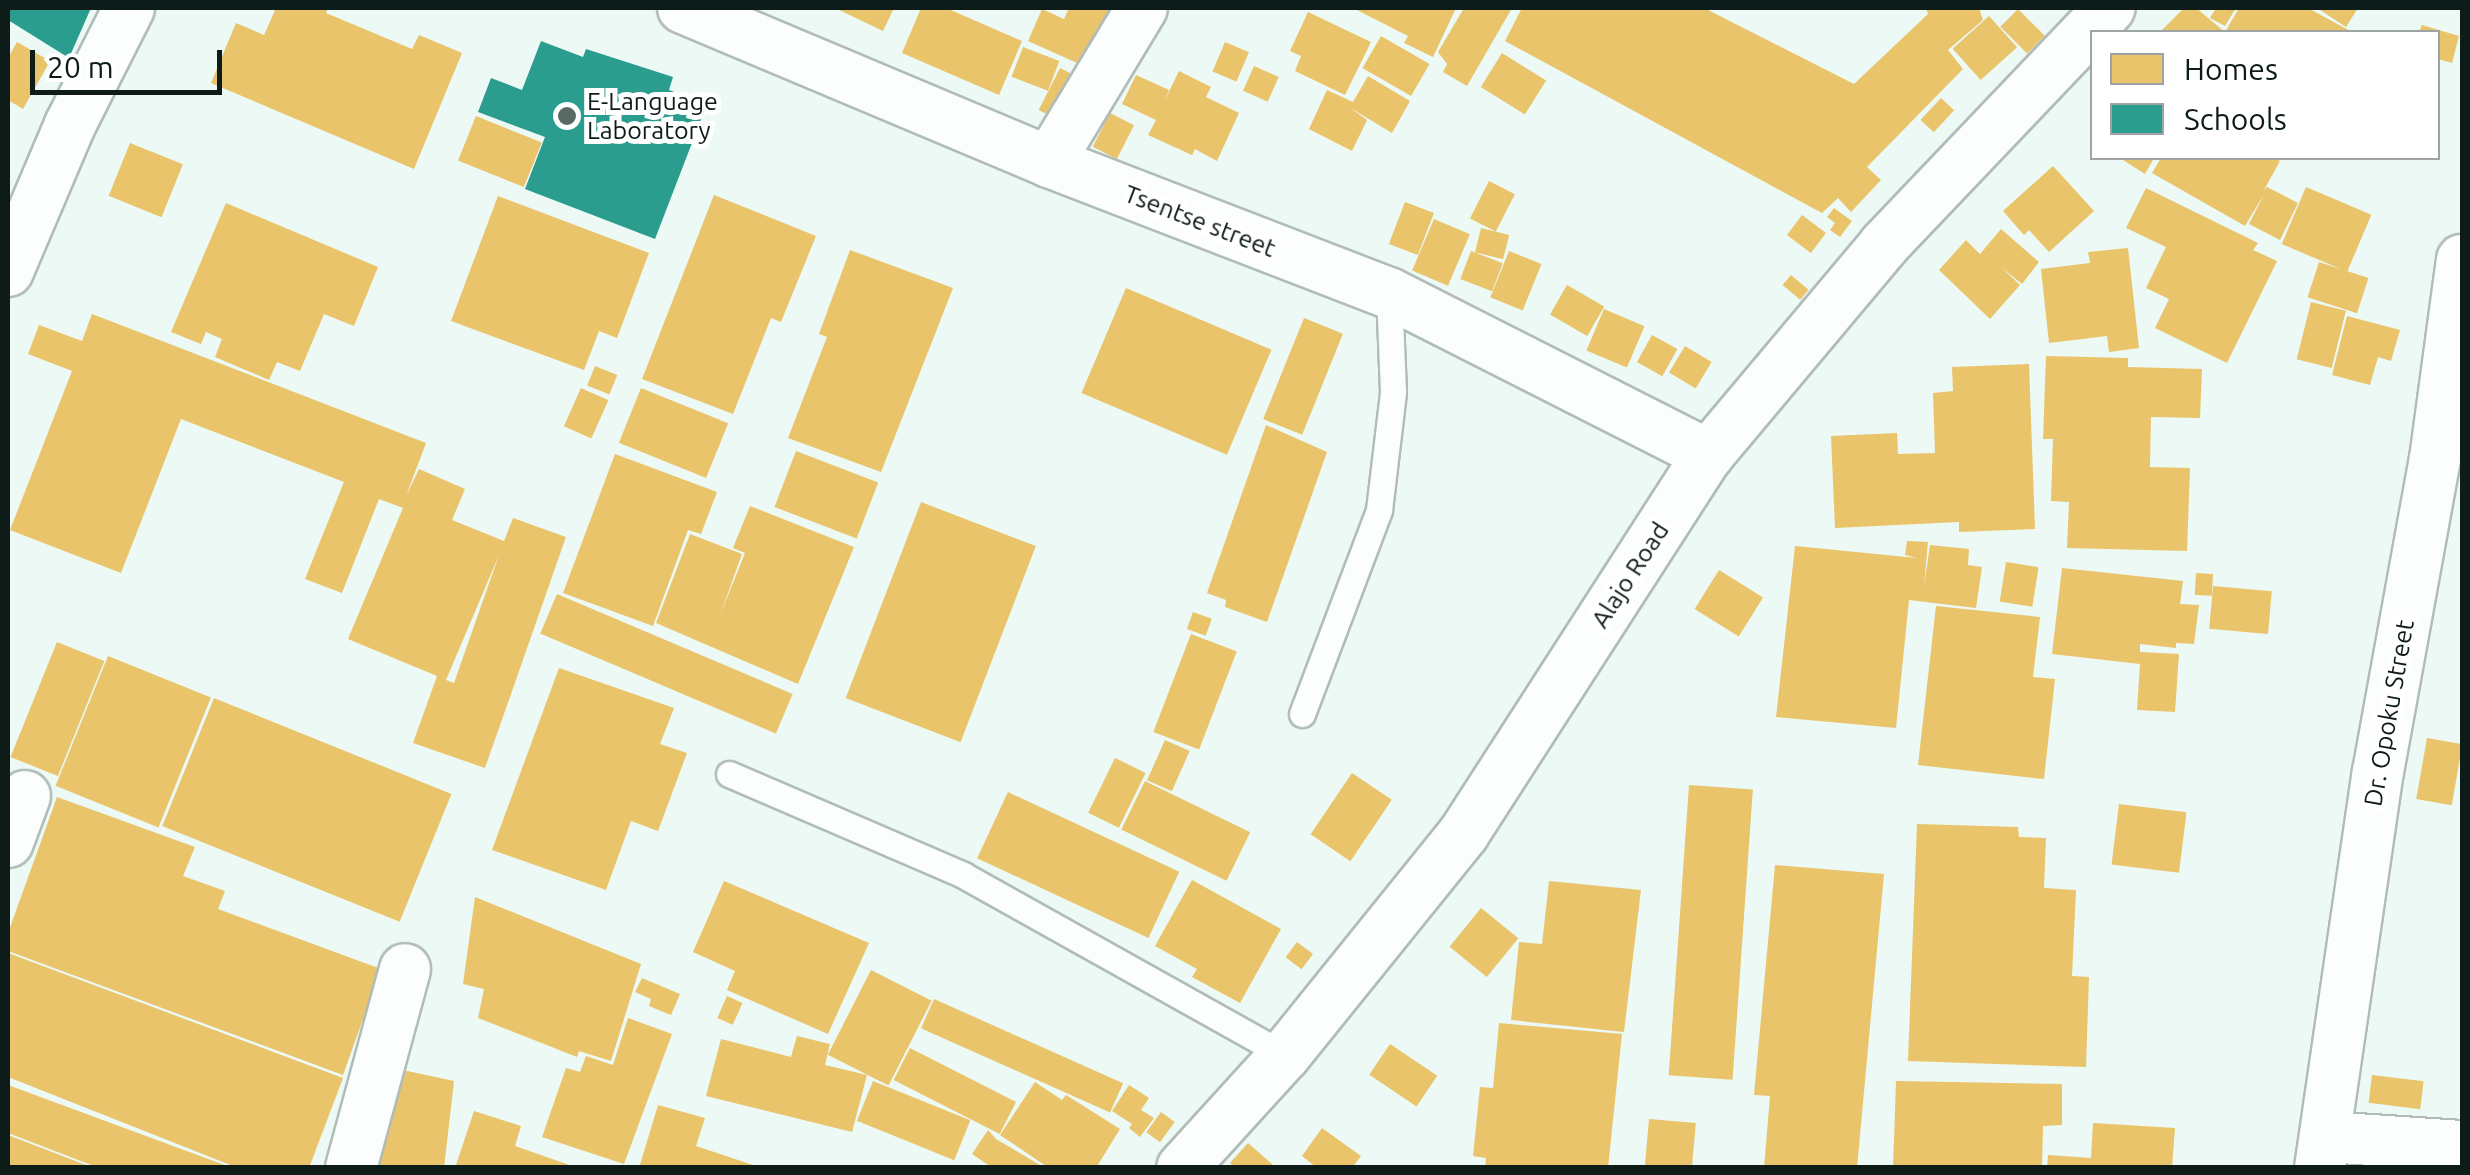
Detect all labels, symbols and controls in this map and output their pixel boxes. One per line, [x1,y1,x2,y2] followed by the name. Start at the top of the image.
[35,30,228,92] scale bar
[2090,30,2440,160] legend
[47,50,114,84] text: 20 m
[2184,52,2278,86] text: Homes
[587,87,718,146] place label: E-Language Laboratory
[2184,102,2287,136] text: Schools
[556,105,578,127] marker: E-Language Laboratory
[1120,178,1280,264] street label: Tsentse street
[1585,517,1675,633] street label: Alajo Road
[2358,617,2420,809] street label: Dr. Opoku Street

